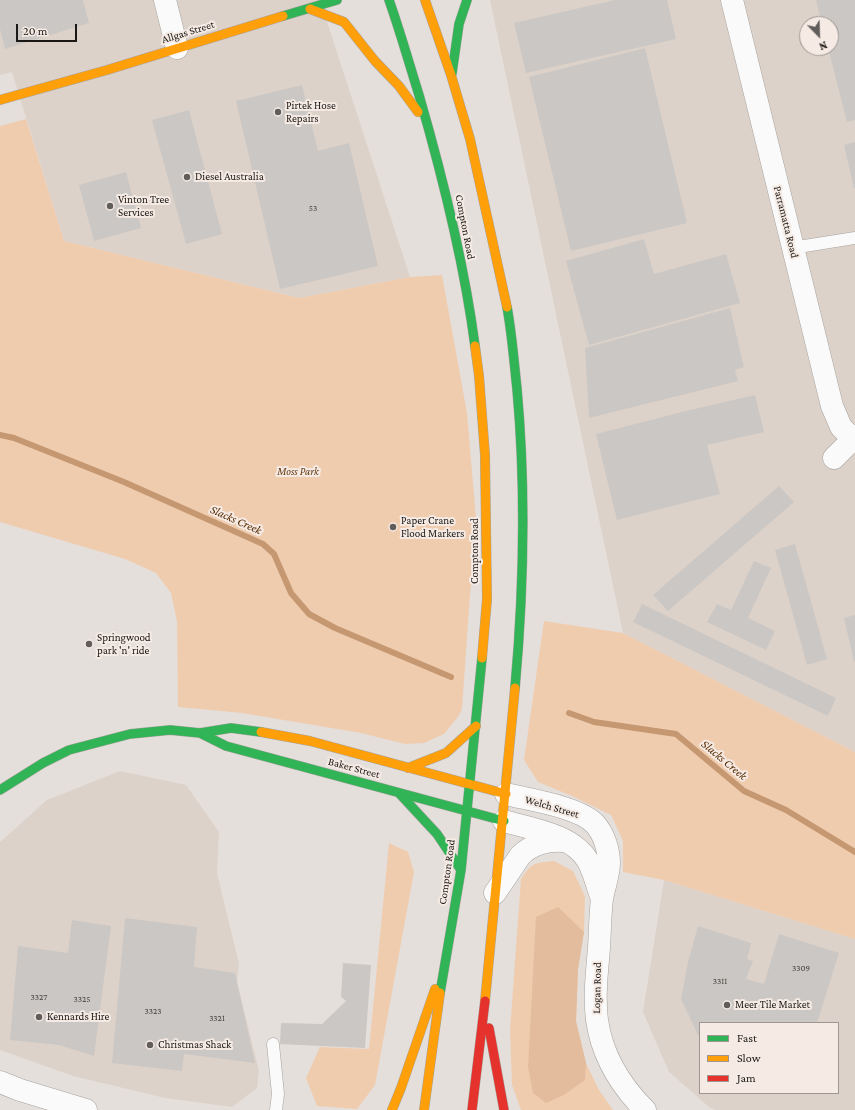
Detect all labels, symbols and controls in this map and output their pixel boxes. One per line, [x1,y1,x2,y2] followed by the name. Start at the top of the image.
[18,16,79,42] scale bar
[799,16,839,56] north arrow
[160,18,216,46] street label: Allgas Street
[23,24,47,38] text: 20 m
[818,39,829,53] text: N
[286,99,336,125] place label: Pirtek Hose Repairs
[273,107,283,117] marker: Pirtek Hose Repairs
[195,170,264,184] place label: Diesel Australia
[182,172,192,182] marker: Diesel Australia
[771,185,801,259] street label: Parramatta Road
[118,193,169,219] place label: Vinton Tree Services
[452,193,478,261] street label: Compton Road
[105,201,115,211] marker: Vinton Tree Services
[309,203,317,213] house number: 53
[277,465,319,479] park label: Moss Park
[208,502,264,538] water label: Slacks Creek
[401,514,464,540] place label: Paper Crane Flood Markers
[468,518,482,584] street label: Compton Road
[388,522,398,532] marker: Paper Crane Flood Markers
[97,631,151,657] place label: Springwood park 'n' ride
[84,639,94,649] marker: Springwood park 'n' ride
[698,737,750,783] water label: Slacks Creek
[327,755,381,781] street label: Baker Street
[523,793,581,821] street label: Welch Street
[436,839,458,905] street label: Compton Road
[590,962,604,1014] street label: Logan Road
[792,963,810,973] house number: 3309
[713,976,727,986] house number: 3311
[31,992,47,1002] house number: 3327
[74,994,90,1004] house number: 3325
[735,998,810,1012] place label: Meer Tile Market
[722,1000,732,1010] marker: Meer Tile Market
[144,1006,162,1016] house number: 3323
[47,1010,109,1024] place label: Kennards Hire
[34,1012,44,1022] marker: Kennards Hire
[209,1013,225,1023] house number: 3321
[699,1022,839,1094] legend
[737,1031,757,1045] text: Fast
[158,1038,231,1052] place label: Christmas Shack
[145,1040,155,1050] marker: Christmas Shack
[737,1051,761,1065] text: Slow
[737,1071,756,1085] text: Jam

